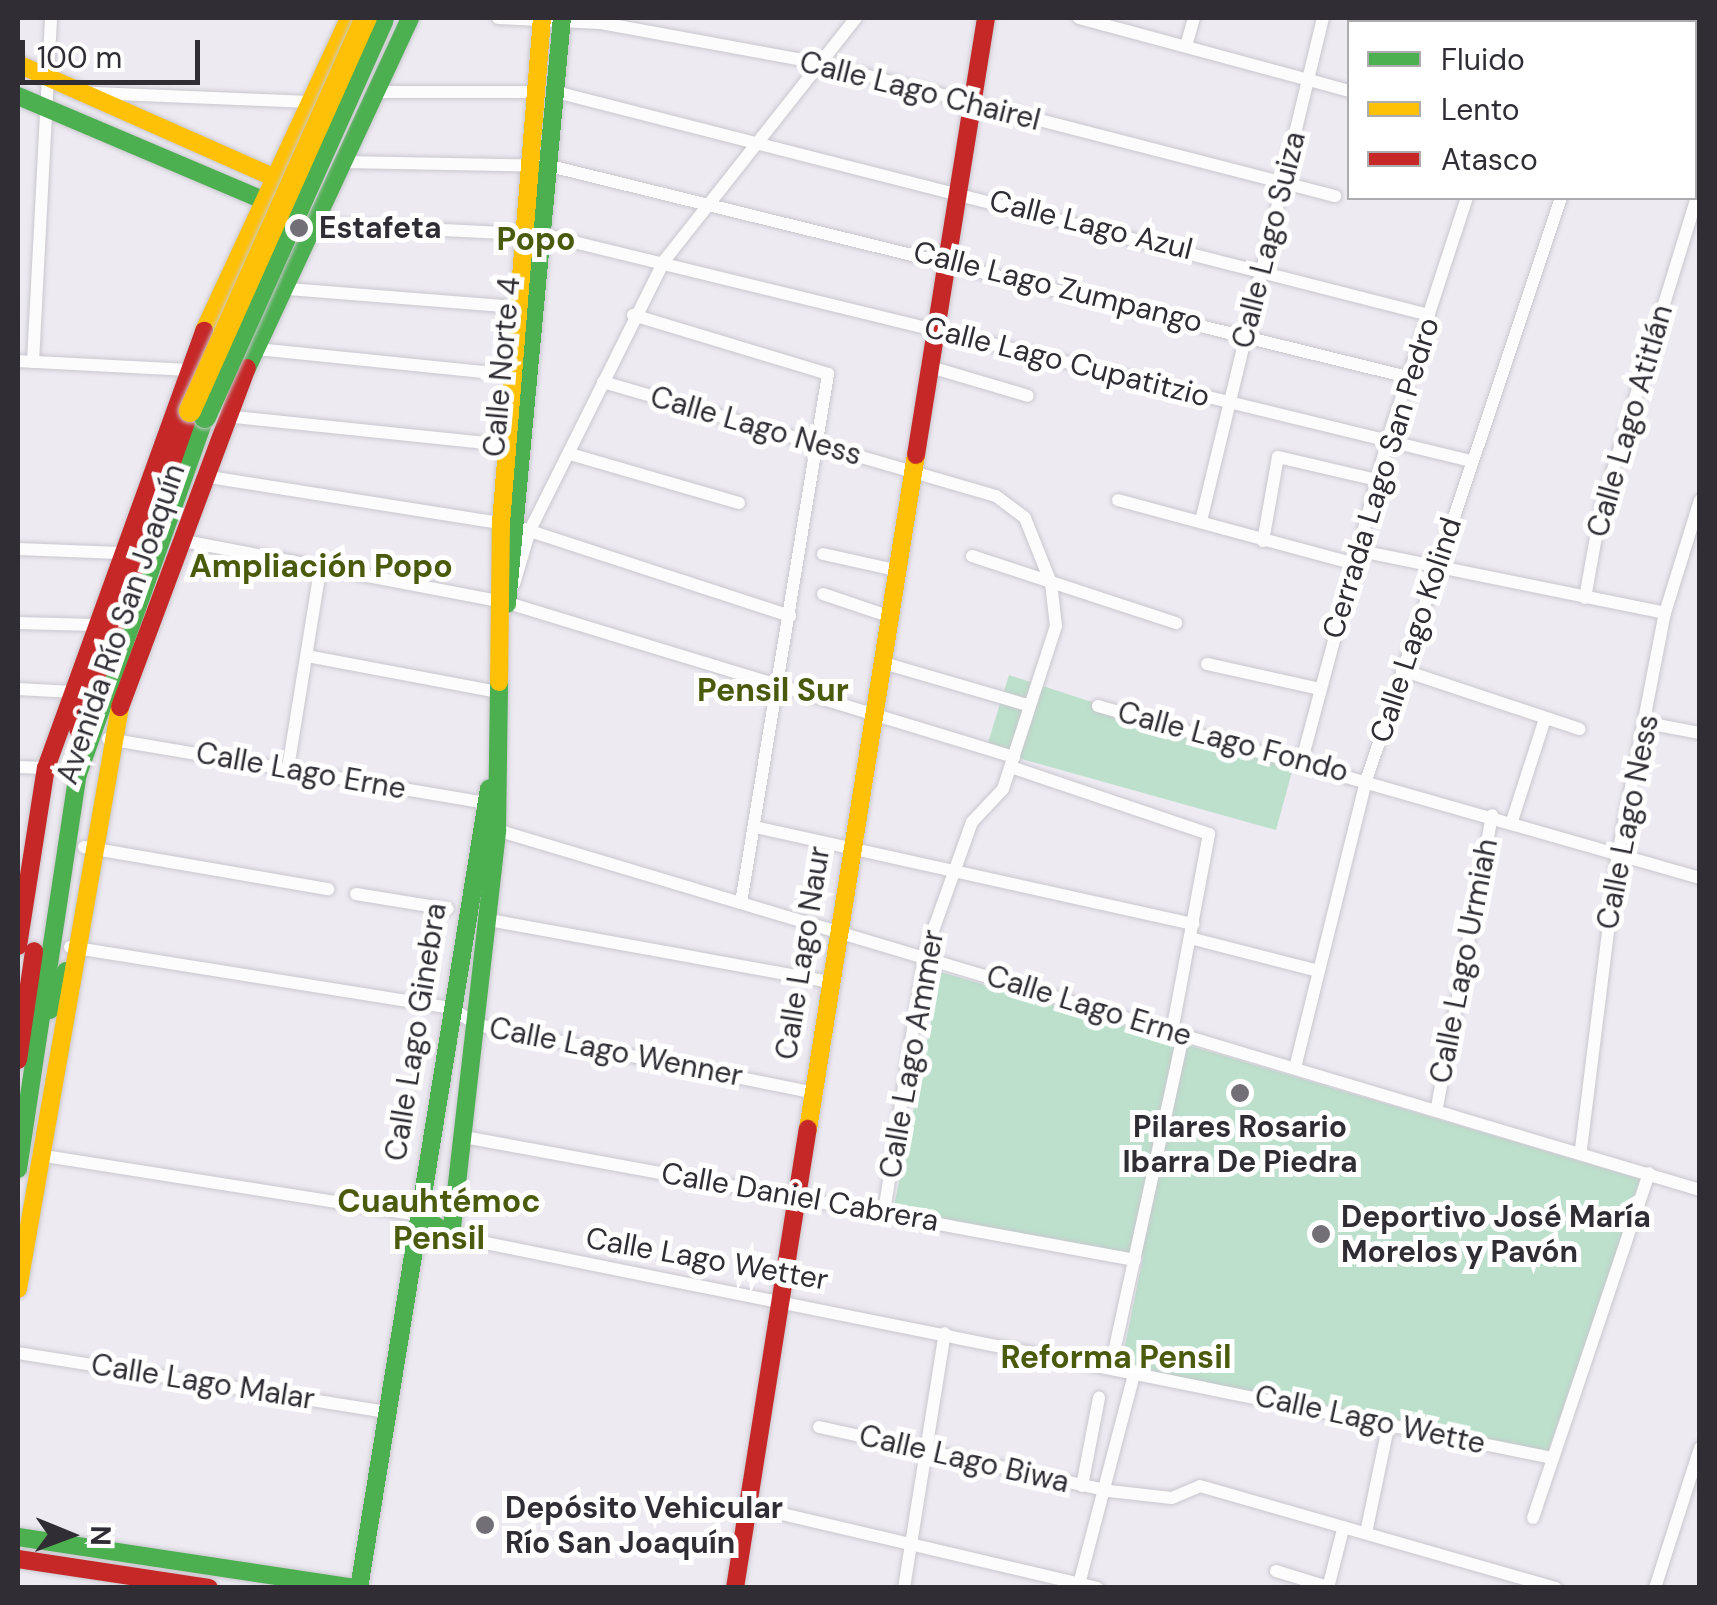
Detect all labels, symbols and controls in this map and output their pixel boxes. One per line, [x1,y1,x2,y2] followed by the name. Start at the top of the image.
[25,20,205,82] scale bar
[1347,20,1697,200] legend
[37,38,122,77] text: 100 m
[1441,40,1525,79] text: Fluido
[796,44,1044,138] street label: Calle Lago Chairel
[1441,90,1520,129] text: Lento
[1225,128,1313,352] street label: Calle Lago Suiza
[1441,140,1538,179] text: Atasco
[986,182,1196,268] street label: Calle Lago Azul
[319,210,442,246] place label: Estafeta
[288,217,310,239] marker: Estafeta
[497,220,575,258] district label: Popo
[910,234,1206,340] street label: Calle Lago Zumpango
[476,276,528,458] street label: Calle Norte 4
[1580,301,1680,541] street label: Calle Lago Atitlán
[920,309,1214,415] street label: Calle Lago Cupatitzio
[1315,313,1447,643] street label: Cerrada Lago San Pedro
[646,379,866,473] street label: Calle Lago Ness
[49,459,193,789] street label: Avenida Río San Joaquín
[1363,513,1469,747] street label: Calle Lago Kolind
[189,547,453,585] district label: Ampliación Popo
[697,671,849,709] district label: Pensil Sur
[1114,694,1352,790] street label: Calle Lago Fondo
[1590,711,1666,933] street label: Calle Lago Ness
[193,735,409,807] street label: Calle Lago Erne
[1423,836,1505,1086] street label: Calle Lago Urmiah
[768,844,838,1062] street label: Calle Lago Naur
[378,900,454,1164] street label: Calle Lago Ginebra
[872,927,952,1181] street label: Calle Lago Ammer
[982,958,1196,1054] street label: Calle Lago Erne
[486,1010,746,1094] street label: Calle Lago Wenner
[1229,1082,1251,1104] marker: Pilares Rosario Ibarra De Piedra
[1122,1109,1358,1180] place label: Pilares Rosario Ibarra De Piedra
[659,1155,941,1239] street label: Calle Daniel Cabrera
[337,1183,541,1258] district label: Cuauhtémoc Pensil
[1341,1199,1651,1270] place label: Deportivo José María Morelos y Pavón
[583,1220,831,1298] street label: Calle Lago Wetter
[1310,1223,1332,1245] marker: Deportivo José María Morelos y Pavón
[1001,1338,1231,1376] district label: Reforma Pensil
[89,1347,317,1417] street label: Calle Lago Malar
[1252,1378,1488,1462] street label: Calle Lago Wette
[856,1417,1072,1501] street label: Calle Lago Biwa
[20,1485,120,1585] north arrow
[505,1490,783,1560] place label: Depósito Vehicular Río San Joaquín
[474,1514,496,1536] marker: Depósito Vehicular Río San Joaquín
[82,1525,119,1546] text: N

